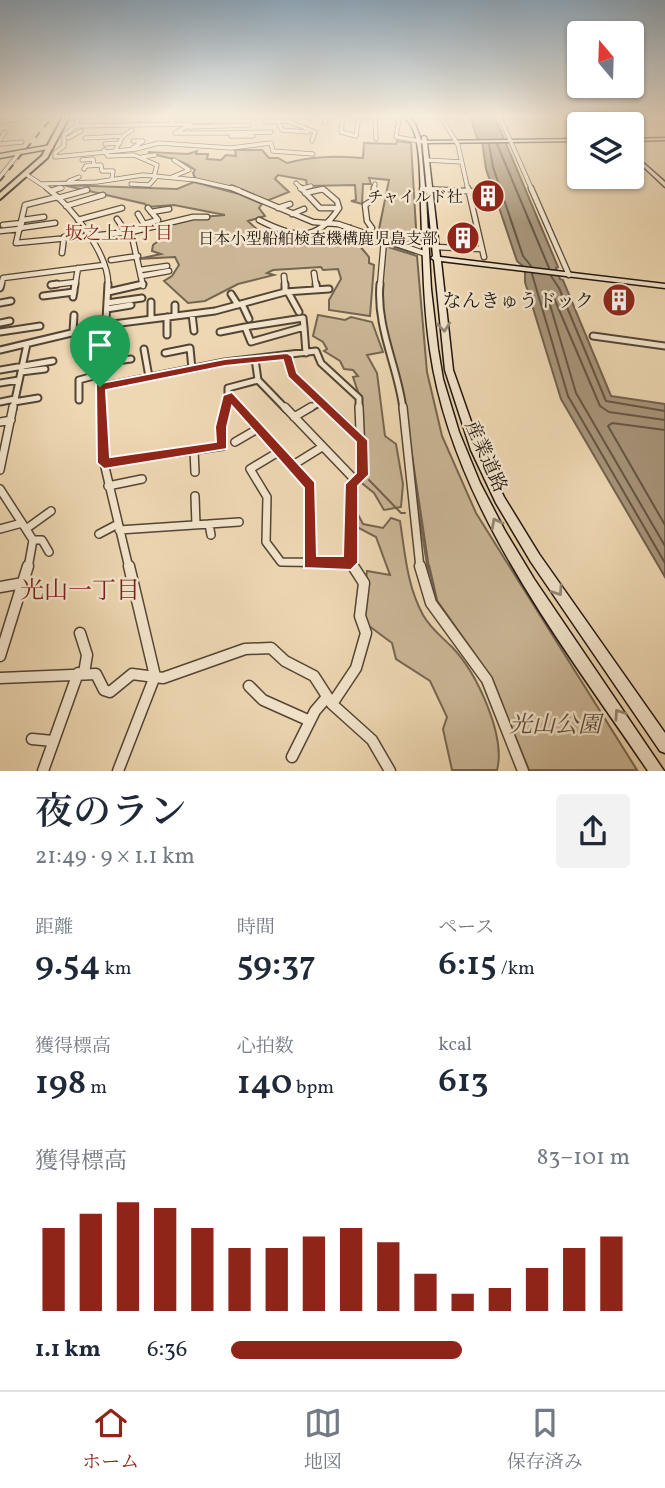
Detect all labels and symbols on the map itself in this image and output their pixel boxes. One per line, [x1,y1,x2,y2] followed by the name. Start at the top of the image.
[567,21,644,98] north arrow
[469,177,507,215] building icon: チャイルド社
[367,187,463,209] place label: チャイルド社
[444,219,482,257] building icon: 日本小型船舶検査機構鹿児島支部
[65,222,173,247] district label: 坂之上五丁目
[198,229,438,251] place label: 日本小型船舶検査機構鹿児島支部
[600,281,638,319] building icon: なんきゅうドック
[443,289,594,315] place label: なんきゅうドック
[70,315,130,387] pin
[436,322,451,333] one-way arrow
[458,417,513,497] street label: 産業道路
[491,517,504,530] one-way arrow
[20,575,140,609] district label: 光山一丁目
[550,583,562,596] one-way arrow
[615,709,627,722] one-way arrow
[509,710,605,742] park label: 光山公園

